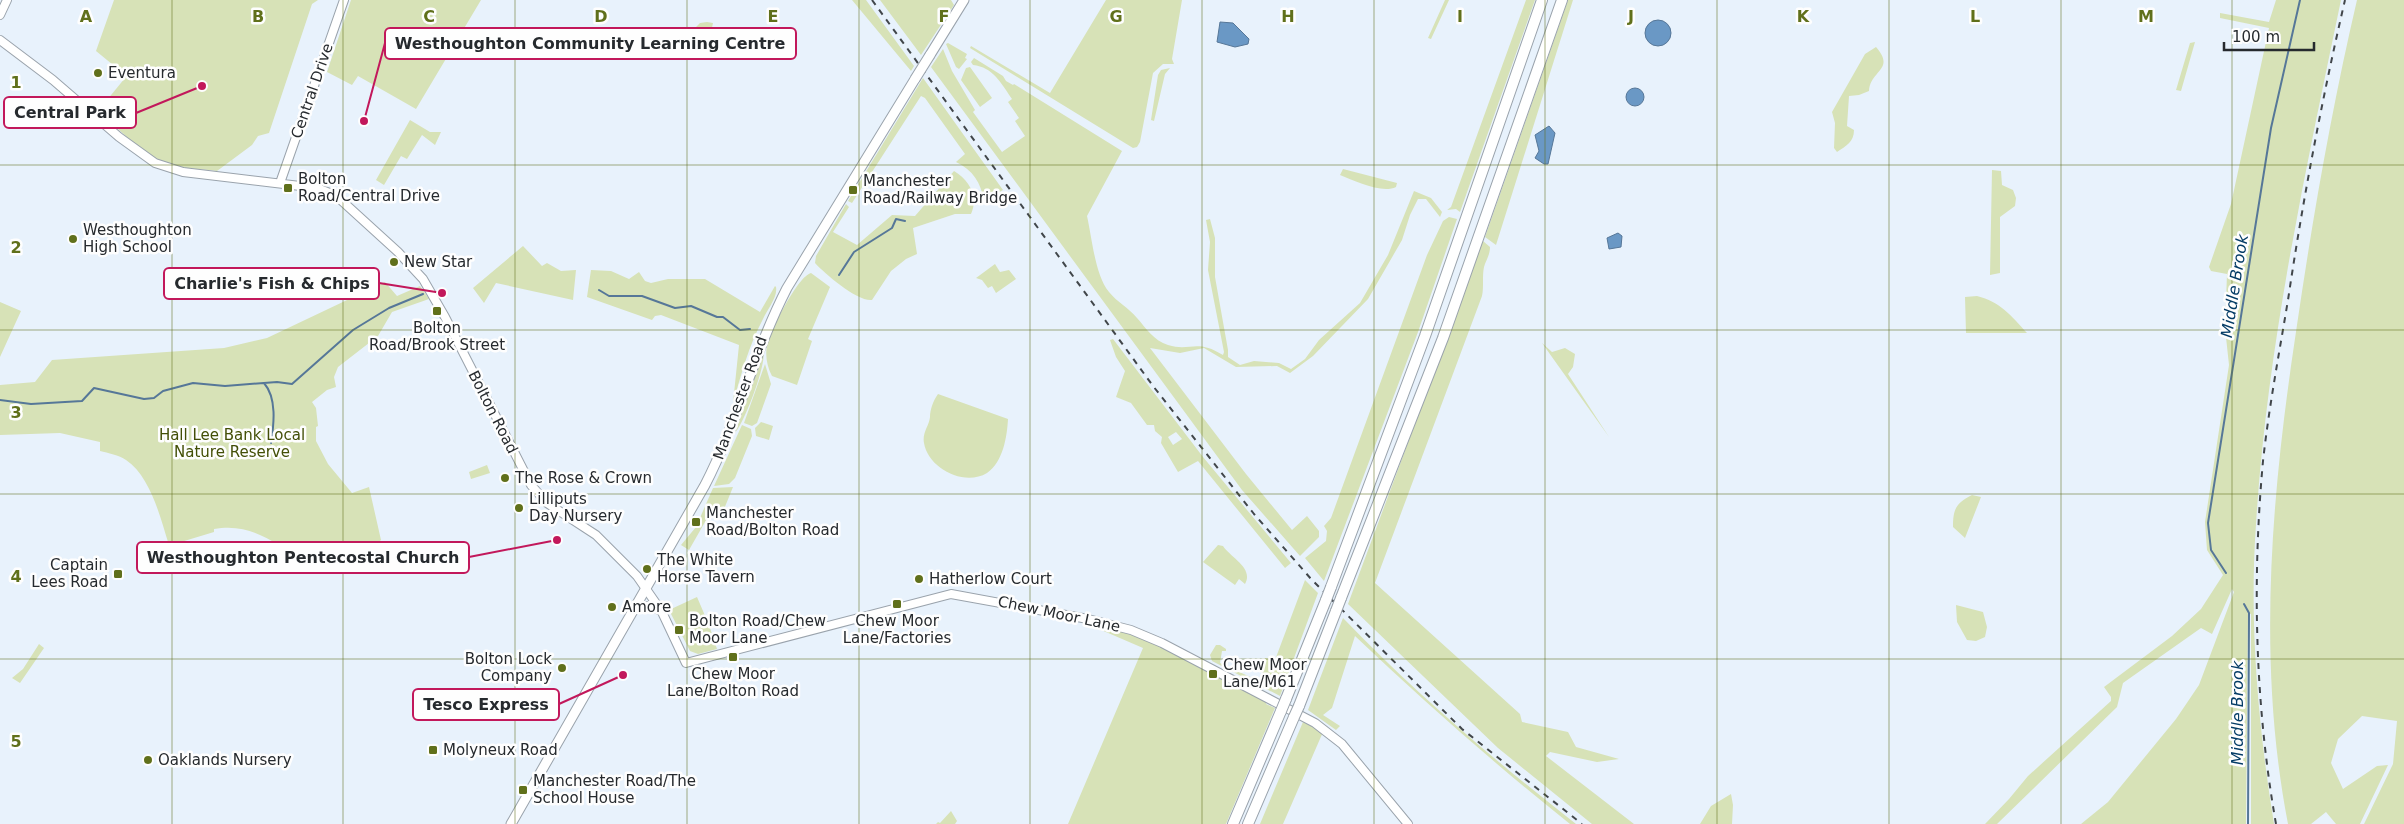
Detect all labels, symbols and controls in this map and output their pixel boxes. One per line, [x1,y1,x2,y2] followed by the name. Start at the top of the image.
[80,7,93,26] text: A
[252,7,264,26] text: B
[423,7,435,26] text: C
[594,7,608,26] text: D
[768,7,778,26] text: E
[939,7,949,26] text: F
[1109,7,1123,26] text: G
[1281,7,1295,26] text: H
[1457,7,1463,26] text: I
[1627,7,1634,26] text: J
[1797,7,1810,26] text: K
[1970,7,1980,26] text: L
[2138,7,2154,26] text: M
[2224,20,2314,52] scale bar
[385,28,796,59] callout: Westhoughton Community Learning Centre
[2232,28,2280,46] text: 100 m
[395,34,786,53] text: Westhoughton Community Learning Centre
[287,41,337,141] street label: Central Drive
[108,64,176,82] place label: Eventura
[92,67,104,79] marker: Eventura
[10,73,22,92] text: 1
[4,97,136,128] callout: Central Park
[14,103,126,122] text: Central Park
[298,170,440,205] place label: Bolton Road/Central Drive
[863,172,1017,207] place label: Manchester Road/Railway Bridge
[282,182,294,194] marker: Bolton Road/Central Drive
[847,184,859,196] marker: Manchester Road/Railway Bridge
[83,221,192,256] place label: Westhoughton High School
[2217,232,2252,339] water label: Middle Brook
[67,233,79,245] marker: Westhoughton High School
[10,238,22,257] text: 2
[404,253,473,271] place label: New Star
[388,256,400,268] marker: New Star
[164,268,379,299] callout: Charlie's Fish & Chips
[174,274,370,293] text: Charlie's Fish & Chips
[431,305,443,317] marker: Bolton Road/Brook Street
[369,319,505,354] place label: Bolton Road/Brook Street
[709,334,771,462] street label: Manchester Road
[464,368,522,456] street label: Bolton Road
[10,403,22,422] text: 3
[159,426,305,461] park label: Hall Lee Bank Local Nature Reserve
[514,469,652,487] place label: The Rose & Crown
[499,472,511,484] marker: The Rose & Crown
[529,490,622,525] place label: Lilliputs Day Nursery
[513,502,525,514] marker: Lilliputs Day Nursery
[706,504,839,539] place label: Manchester Road/Bolton Road
[690,516,702,528] marker: Manchester Road/Bolton Road
[137,542,469,573] callout: Westhoughton Pentecostal Church
[147,548,459,567] text: Westhoughton Pentecostal Church
[656,551,755,586] place label: The White Horse Tavern
[31,556,108,591] place label: Captain Lees Road
[641,563,653,575] marker: The White Horse Tavern
[10,567,22,586] text: 4
[112,568,124,580] marker: Captain Lees Road
[929,570,1052,588] place label: Hatherlow Court
[913,573,925,585] marker: Hatherlow Court
[996,592,1122,636] street label: Chew Moor Lane
[622,598,671,616] place label: Amore
[891,598,903,610] marker: Chew Moor Lane/Factories
[606,601,618,613] marker: Amore
[689,612,826,647] place label: Bolton Road/Chew Moor Lane
[843,612,951,647] place label: Chew Moor Lane/Factories
[673,624,685,636] marker: Bolton Road/Chew Moor Lane
[465,650,552,685] place label: Bolton Lock Company
[727,651,739,663] marker: Chew Moor Lane/Bolton Road
[1223,656,1308,691] place label: Chew Moor Lane/M61
[2228,660,2247,765] water label: Middle Brook
[556,662,568,674] marker: Bolton Lock Company
[667,665,799,700] place label: Chew Moor Lane/Bolton Road
[1207,668,1219,680] marker: Chew Moor Lane/M61
[413,689,559,720] callout: Tesco Express
[423,695,549,714] text: Tesco Express
[10,732,22,751] text: 5
[443,741,558,759] place label: Molyneux Road
[427,744,439,756] marker: Molyneux Road
[158,751,292,769] place label: Oaklands Nursery
[142,754,154,766] marker: Oaklands Nursery
[533,772,696,807] place label: Manchester Road/The School House
[517,784,529,796] marker: Manchester Road/The School House

